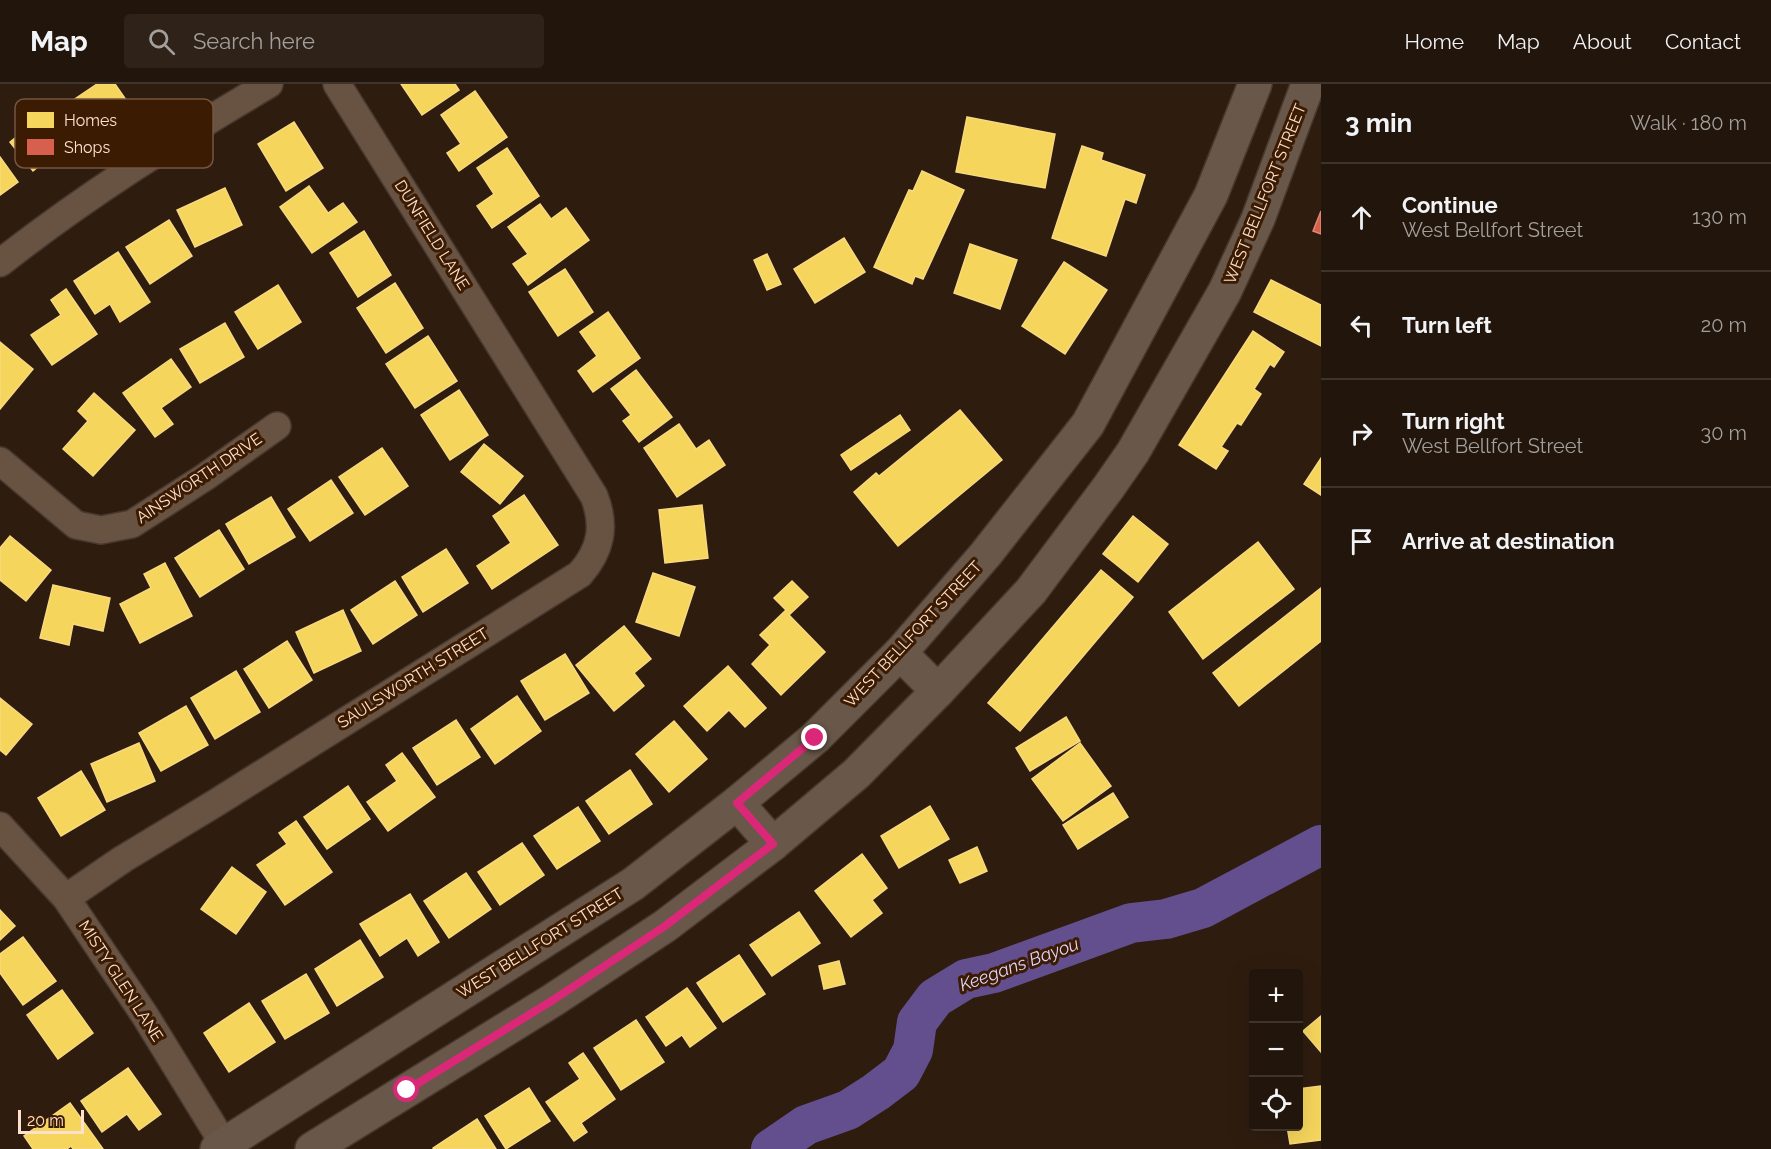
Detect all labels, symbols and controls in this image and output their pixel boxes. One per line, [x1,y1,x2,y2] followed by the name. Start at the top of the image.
[124,14,544,68] search box
[30,25,88,58] text: Map
[145,25,178,58] icon: search
[193,28,315,54] text: Search here
[1405,29,1464,54] text: Home
[1497,29,1540,54] text: Map
[1573,29,1632,54] text: About
[1665,29,1741,54] text: Contact
[15,99,213,168] legend
[1220,101,1310,287] street label: WEST BELLFORT STREET
[1345,108,1412,138] text: 3 min
[64,111,117,130] text: Homes
[1630,111,1747,135] text: Walk · 180 m
[64,138,110,157] text: Shops
[391,176,474,294] street label: DUNFIELD LANE
[1402,192,1498,218] text: Continue
[1345,201,1378,234] icon: ahead
[1692,205,1747,229] text: 130 m
[1402,218,1583,242] text: West Bellfort Street
[1345,309,1378,342] icon: left
[1402,312,1492,338] text: Turn left
[1701,313,1747,337] text: 20 m
[1402,408,1505,434] text: Turn right
[1345,417,1378,450] icon: right
[1701,421,1747,445] text: 30 m
[133,429,266,527] street label: AINSWORTH DRIVE
[1402,434,1583,458] text: West Bellfort Street
[1345,525,1378,558] icon: arrive
[1402,528,1615,554] text: Arrive at destination
[840,557,986,711] street label: WEST BELLFORT STREET
[334,624,492,732] street label: SAULSWORTH STREET
[801,724,827,750] route end
[453,884,627,1002] street label: WEST BELLFORT STREET
[75,917,167,1045] street label: MISTY GLEN LANE
[956,933,1082,995] water label: Keegans Bayou
[1249,969,1303,1131] map controls
[1249,969,1303,1023] button: +
[1249,1023,1303,1077] button: −
[393,1076,419,1102] route start
[1249,1077,1303,1131] button: locate
[18,1107,84,1134] scale bar
[27,1111,64,1130] text: 20 m

